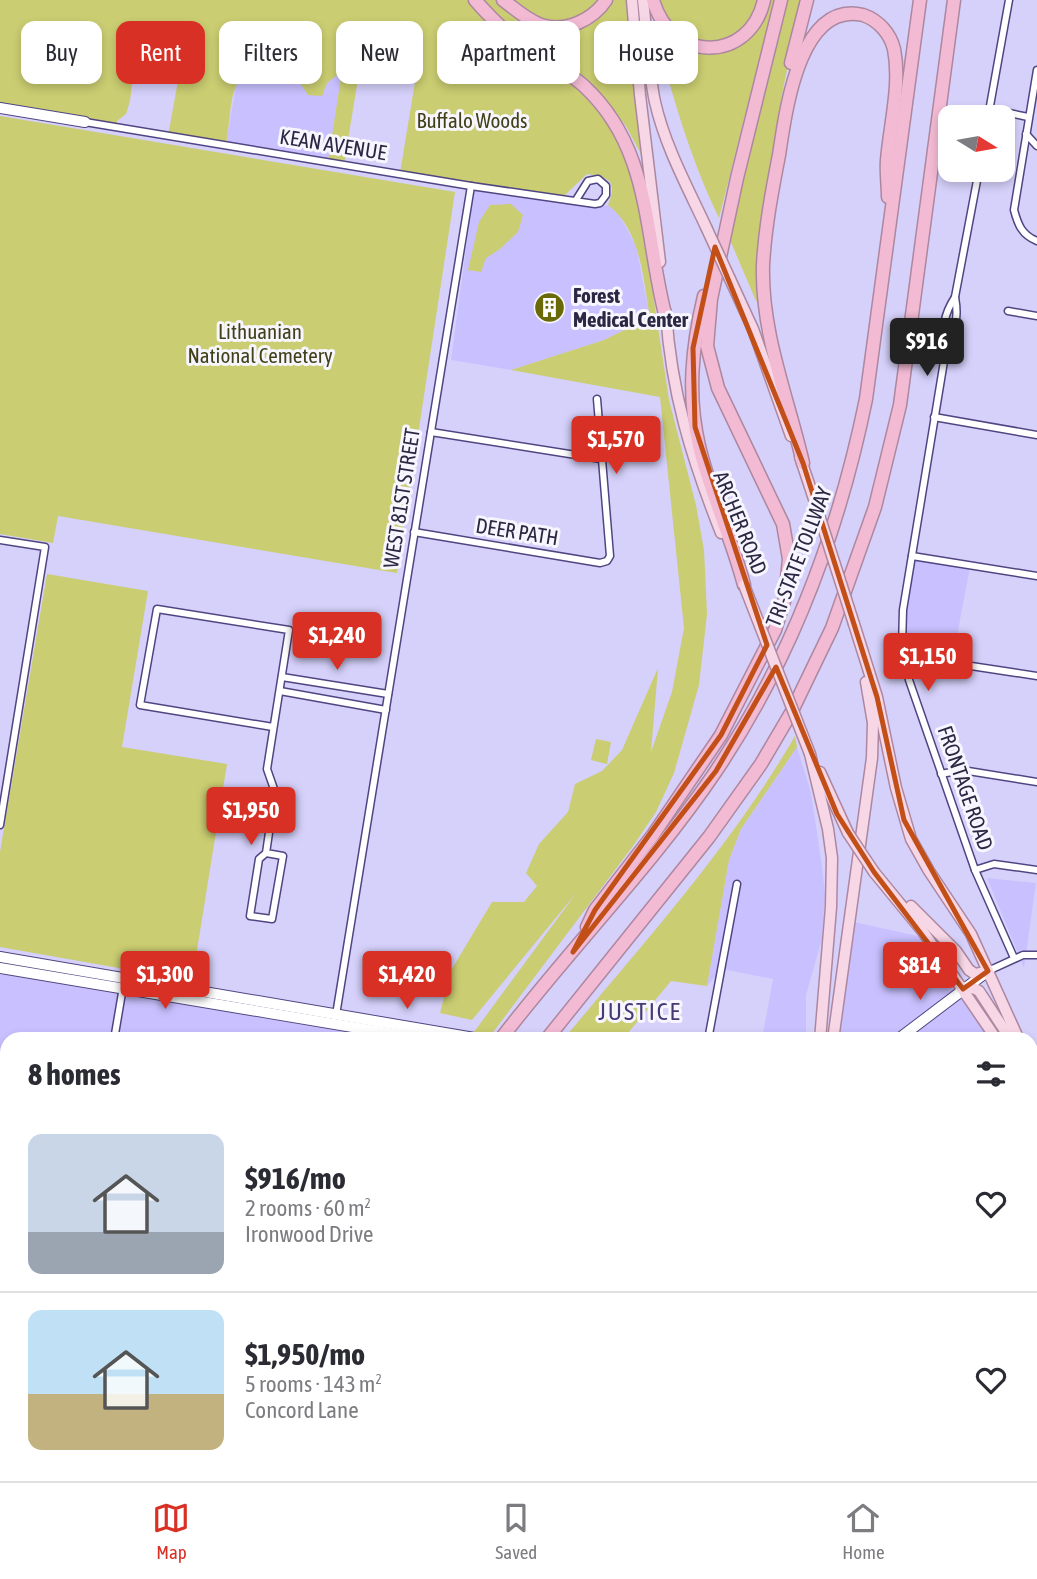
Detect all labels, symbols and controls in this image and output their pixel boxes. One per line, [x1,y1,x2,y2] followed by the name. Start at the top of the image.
[21,21,102,84] chip: Buy
[116,21,205,84] chip: Rent
[219,21,322,84] chip: Filters
[336,21,423,84] chip: New
[437,21,580,84] chip: Apartment
[594,21,698,84] chip: House
[938,105,1015,182] north arrow
[938,105,1015,182] map controls
[416,108,528,132] park label: Buffalo Woods
[278,124,388,164] street label: KEAN AVENUE
[573,283,689,331] place label: Forest Medical Center
[533,291,567,325] building icon: Forest Medical Center
[886,318,968,378] pin: $916
[187,319,333,367] park label: Lithuanian National Cemetery
[906,328,948,354] text: $916
[559,416,673,476] pin: $1,570
[378,426,424,570] street label: WEST 81ST STREET
[588,426,645,452] text: $1,570
[709,468,773,578] street label: ARCHER ROAD
[760,483,836,630] street label: TRI-STATE TOLLWAY
[474,513,560,549] street label: DEER PATH
[280,612,394,672] pin: $1,240
[309,622,366,648] text: $1,240
[871,634,985,693] pin: $1,150
[900,643,957,669] text: $1,150
[933,722,998,853] street label: FRONTAGE ROAD
[194,788,308,847] pin: $1,950
[223,797,280,823] text: $1,950
[879,942,961,1002] pin: $814
[108,951,222,1011] pin: $1,300
[350,951,464,1011] pin: $1,420
[899,952,941,978] text: $814
[137,961,194,987] text: $1,300
[379,961,436,987] text: $1,420
[598,998,682,1025] district label: JUSTICE
[972,1055,1010,1093] icon: filters
[28,1057,121,1091] text: 8 homes
[245,1161,346,1195] text: $916/mo
[84,1162,168,1246] icon: home
[972,1185,1010,1223] icon: heart
[245,1195,371,1221] text: 2 rooms · 60 m²
[245,1221,373,1247] text: Ironwood Drive
[245,1337,365,1371] text: $1,950/mo
[84,1338,168,1422] icon: home
[972,1361,1010,1399] icon: heart
[245,1371,382,1397] text: 5 rooms · 143 m²
[245,1397,359,1423] text: Concord Lane
[152,1499,190,1563] tab: Map
[495,1499,537,1563] tab: Saved
[842,1499,885,1563] tab: Home

